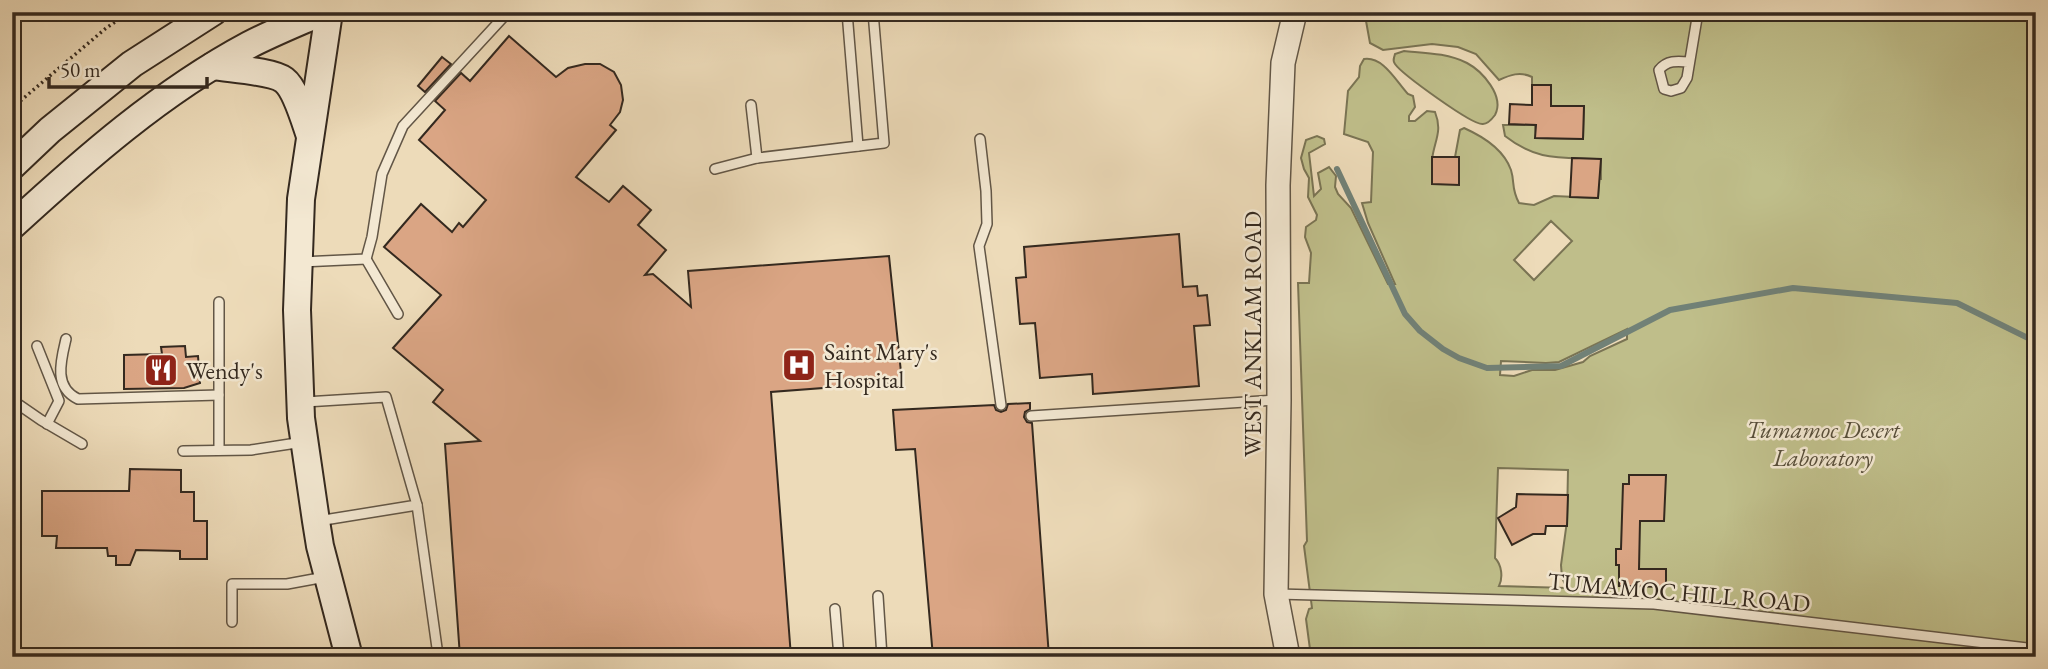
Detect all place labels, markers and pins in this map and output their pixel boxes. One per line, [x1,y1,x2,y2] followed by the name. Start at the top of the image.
[824,336,937,395] place label: Saint Mary's Hospital
[780,346,818,384] hospital icon: Saint Mary's Hospital
[142,351,180,389] restaurant icon: Wendy's
[186,355,263,386] place label: Wendy's

